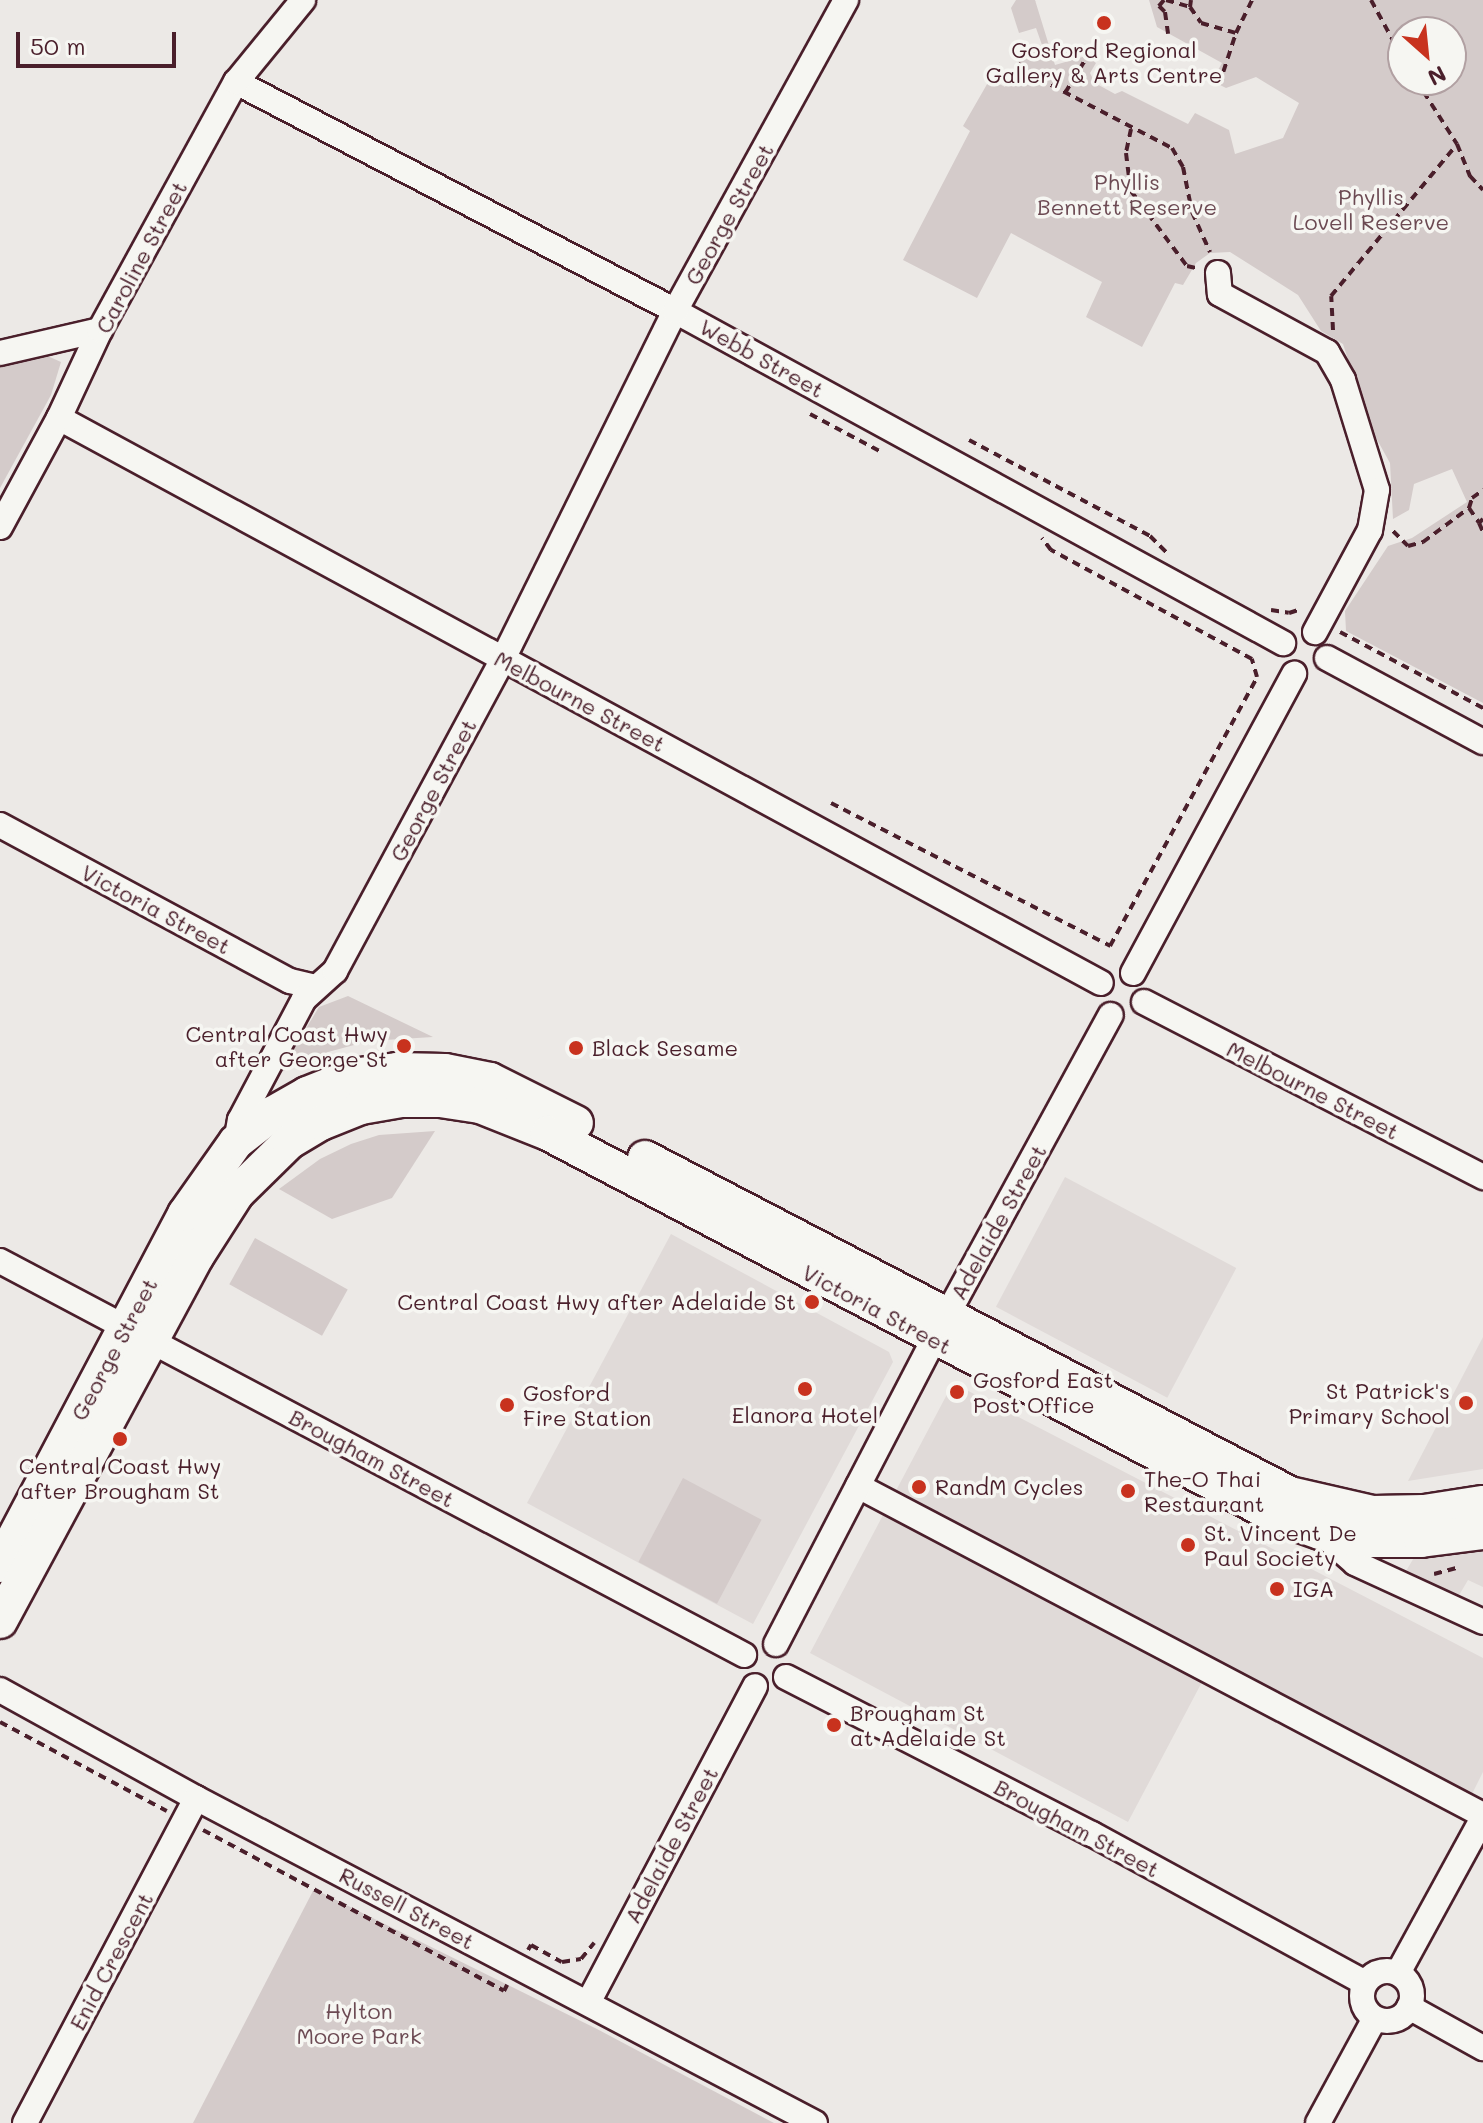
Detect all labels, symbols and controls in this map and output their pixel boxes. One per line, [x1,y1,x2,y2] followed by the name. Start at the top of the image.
[1095,14,1113,32] marker: Gosford Regional Gallery & Arts Centre
[20,16,180,66] scale bar
[1387,16,1467,96] north arrow
[30,30,86,61] text: 50 m
[986,36,1222,88] place label: Gosford Regional Gallery & Arts Centre
[1423,59,1451,93] text: N
[679,139,779,289] street label: George Street
[1037,168,1217,220] park label: Phyllis Bennett Reserve
[90,176,192,338] street label: Caroline Street
[1293,183,1449,234] park label: Phyllis Lovell Reserve
[695,313,829,403] street label: Webb Street
[490,645,670,757] street label: Melbourne Street
[384,714,482,866] street label: George Street
[77,859,235,959] street label: Victoria Street
[185,1020,388,1072] place label: Central Coast Hwy after George St
[592,1035,738,1061] place label: Black Sesame
[1223,1035,1403,1145] street label: Melbourne Street
[395,1037,413,1055] marker: Central Coast Hwy after George St
[567,1039,585,1057] marker: Black Sesame
[944,1140,1052,1304] street label: Adelaide Street
[798,1259,956,1359] street label: Victoria Street
[65,1273,163,1425] street label: George Street
[397,1289,796,1315] place label: Central Coast Hwy after Adelaide St
[803,1293,821,1311] marker: Central Coast Hwy after Adelaide St
[973,1366,1113,1418] place label: Gosford East Post Office
[1289,1377,1450,1428] place label: St Patrick's Primary School
[523,1379,651,1430] place label: Gosford Fire Station
[796,1380,814,1398] marker: Elanora Hotel
[948,1383,966,1401] marker: Gosford East Post Office
[1457,1394,1475,1412] marker: St Patrick's Primary School
[498,1396,516,1414] marker: Gosford Fire Station
[732,1402,878,1428] place label: Elanora Hotel
[285,1403,459,1513] street label: Brougham Street
[111,1430,129,1448] marker: Central Coast Hwy after Brougham St
[19,1452,221,1504] place label: Central Coast Hwy after Brougham St
[1144,1465,1264,1516] place label: The-O Thai Restaurant
[935,1474,1083,1500] place label: RandM Cycles
[910,1478,928,1496] marker: RandM Cycles
[1119,1482,1137,1500] marker: The-O Thai Restaurant
[1204,1519,1357,1570] place label: St. Vincent De Paul Society
[1179,1536,1197,1554] marker: St. Vincent De Paul Society
[1293,1576,1334,1602] place label: IGA
[1268,1580,1286,1598] marker: IGA
[850,1699,1006,1750] place label: Brougham St at Adelaide St
[825,1716,843,1734] marker: Brougham St at Adelaide St
[619,1762,723,1928] street label: Adelaide Street
[990,1773,1164,1883] street label: Brougham Street
[335,1861,479,1955] street label: Russell Street
[64,1888,158,2034] street label: Enid Crescent
[296,1997,422,2048] park label: Hylton Moore Park

